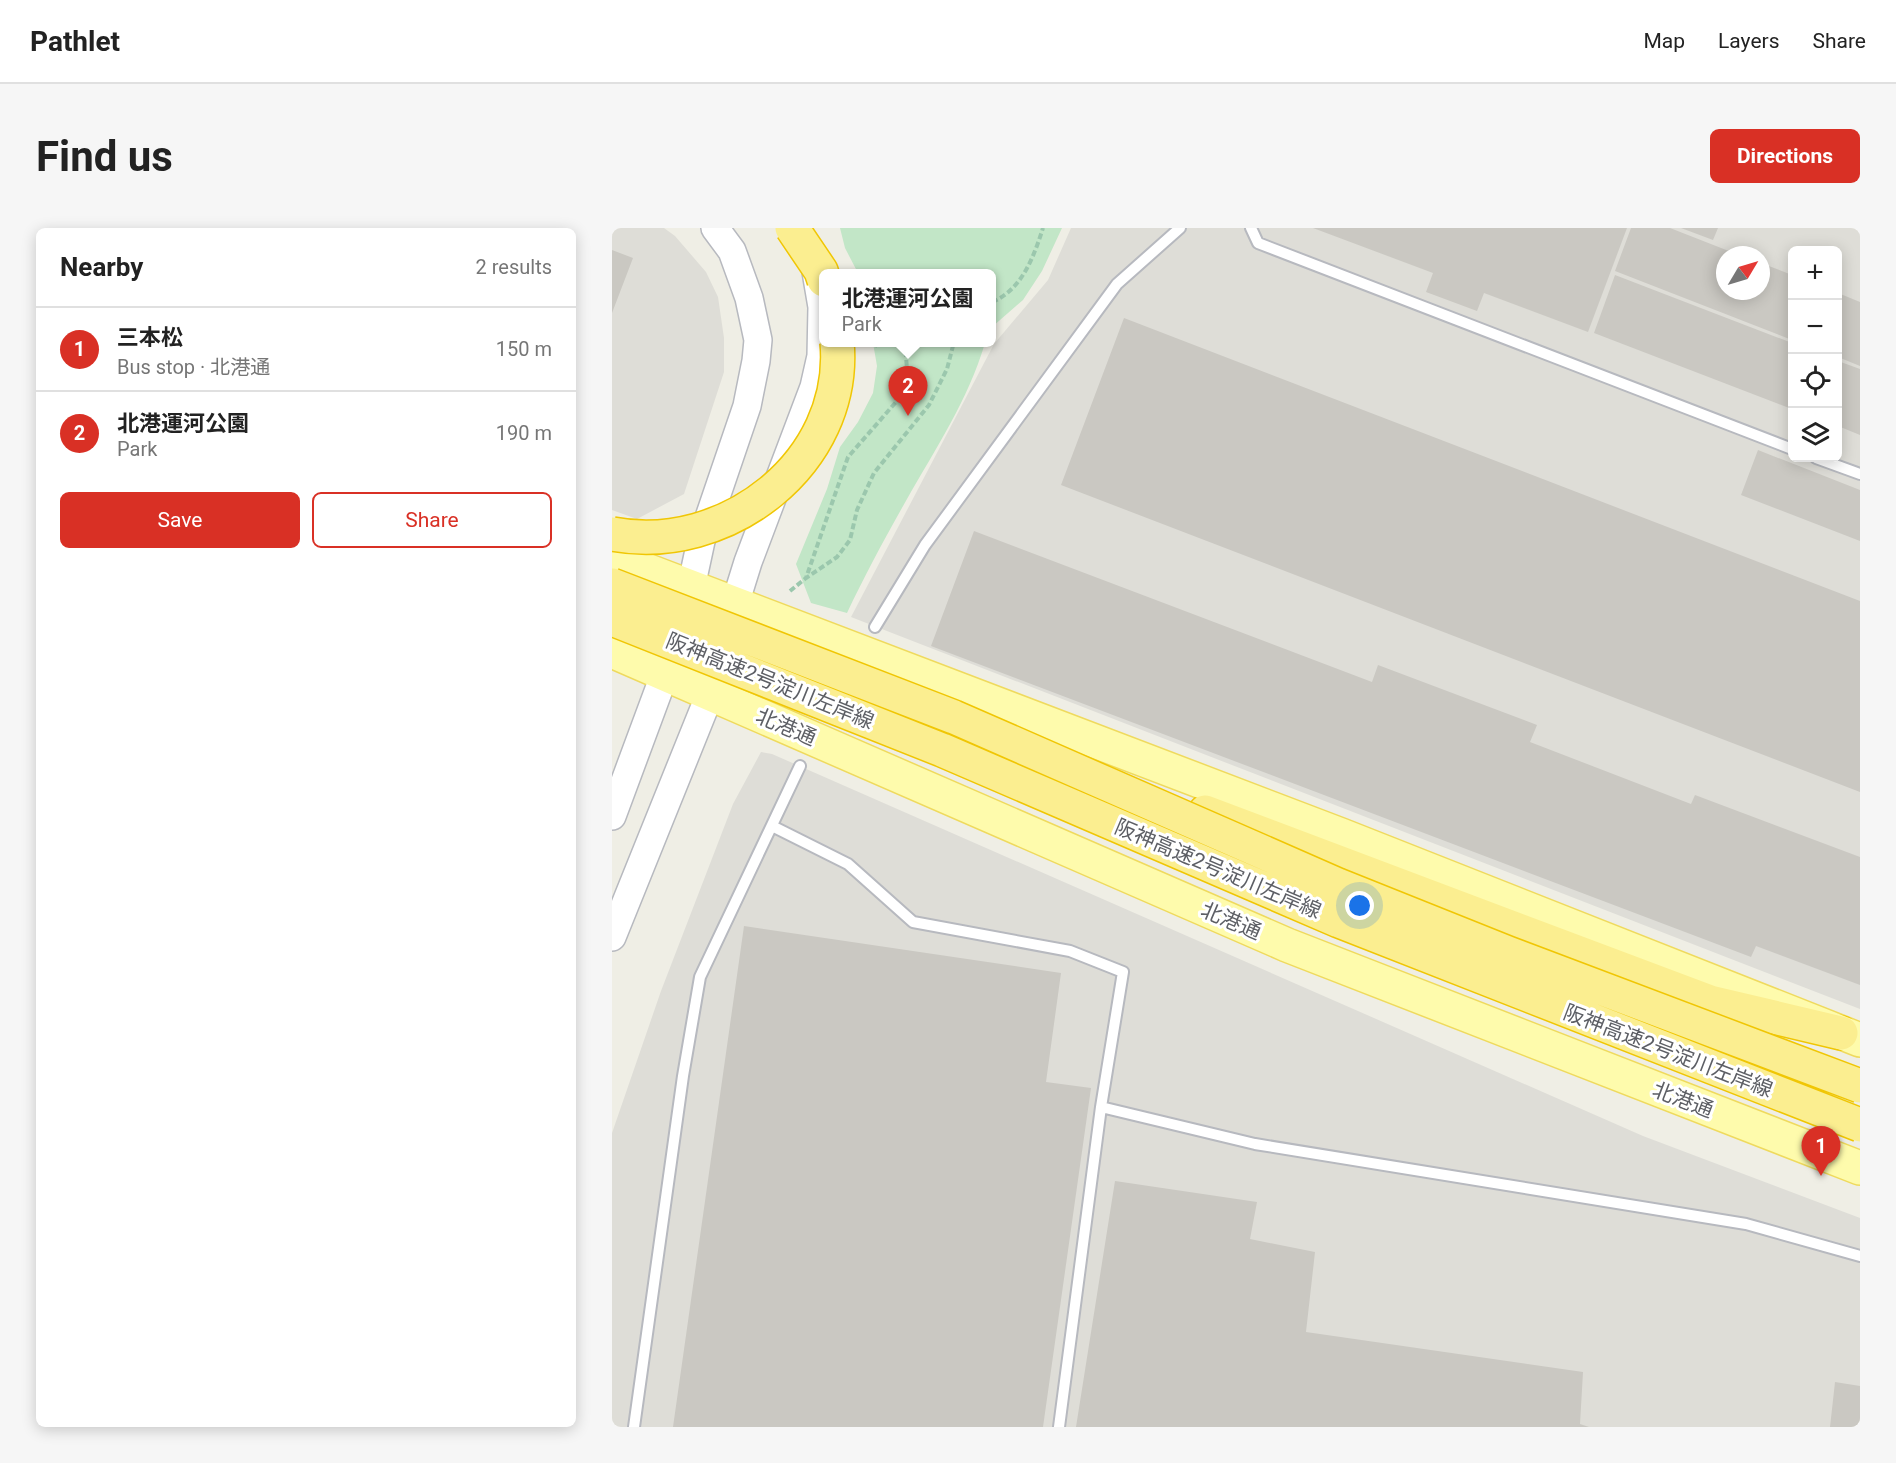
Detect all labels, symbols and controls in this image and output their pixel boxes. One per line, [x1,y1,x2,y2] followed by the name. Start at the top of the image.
[30,25,120,58] text: Pathlet
[1643,29,1685,53] text: Map
[1718,29,1779,53] text: Layers
[1812,29,1866,53] text: Share
[1710,129,1860,183] button: Directions
[36,132,173,181] text: Find us
[1716,246,1770,300] north arrow
[1788,246,1842,462] map controls
[1788,246,1842,300] button: +
[60,252,143,282] text: Nearby
[476,255,552,279] text: 2 results
[819,269,996,347] popup
[841,286,974,311] text: 北港運河公園
[1788,300,1842,354] button: −
[841,312,882,336] text: Park
[117,325,183,350] text: 三本松
[74,337,85,361] text: 1
[496,337,552,361] text: 150 m
[1788,354,1842,408] button: locate
[117,355,270,379] text: Bus stop · 北港通
[888,366,928,416] pin: 2
[1788,408,1842,462] button: layers
[117,411,249,436] text: 北港運河公園
[74,421,85,445] text: 2
[496,421,552,445] text: 190 m
[117,437,157,461] text: Park
[60,492,300,548] button: Save
[312,492,552,548] button: Share
[663,628,877,734] street label: 阪神高速2号淀川左岸線
[752,704,820,750] street label: 北港通
[1111,815,1325,923] street label: 阪神高速2号淀川左岸線
[1345,891,1374,920] your location
[1197,898,1265,944] street label: 北港通
[1560,1000,1776,1102] street label: 阪神高速2号淀川左岸線
[1649,1078,1717,1122] street label: 北港通
[1802,1126,1840,1176] pin: 1

